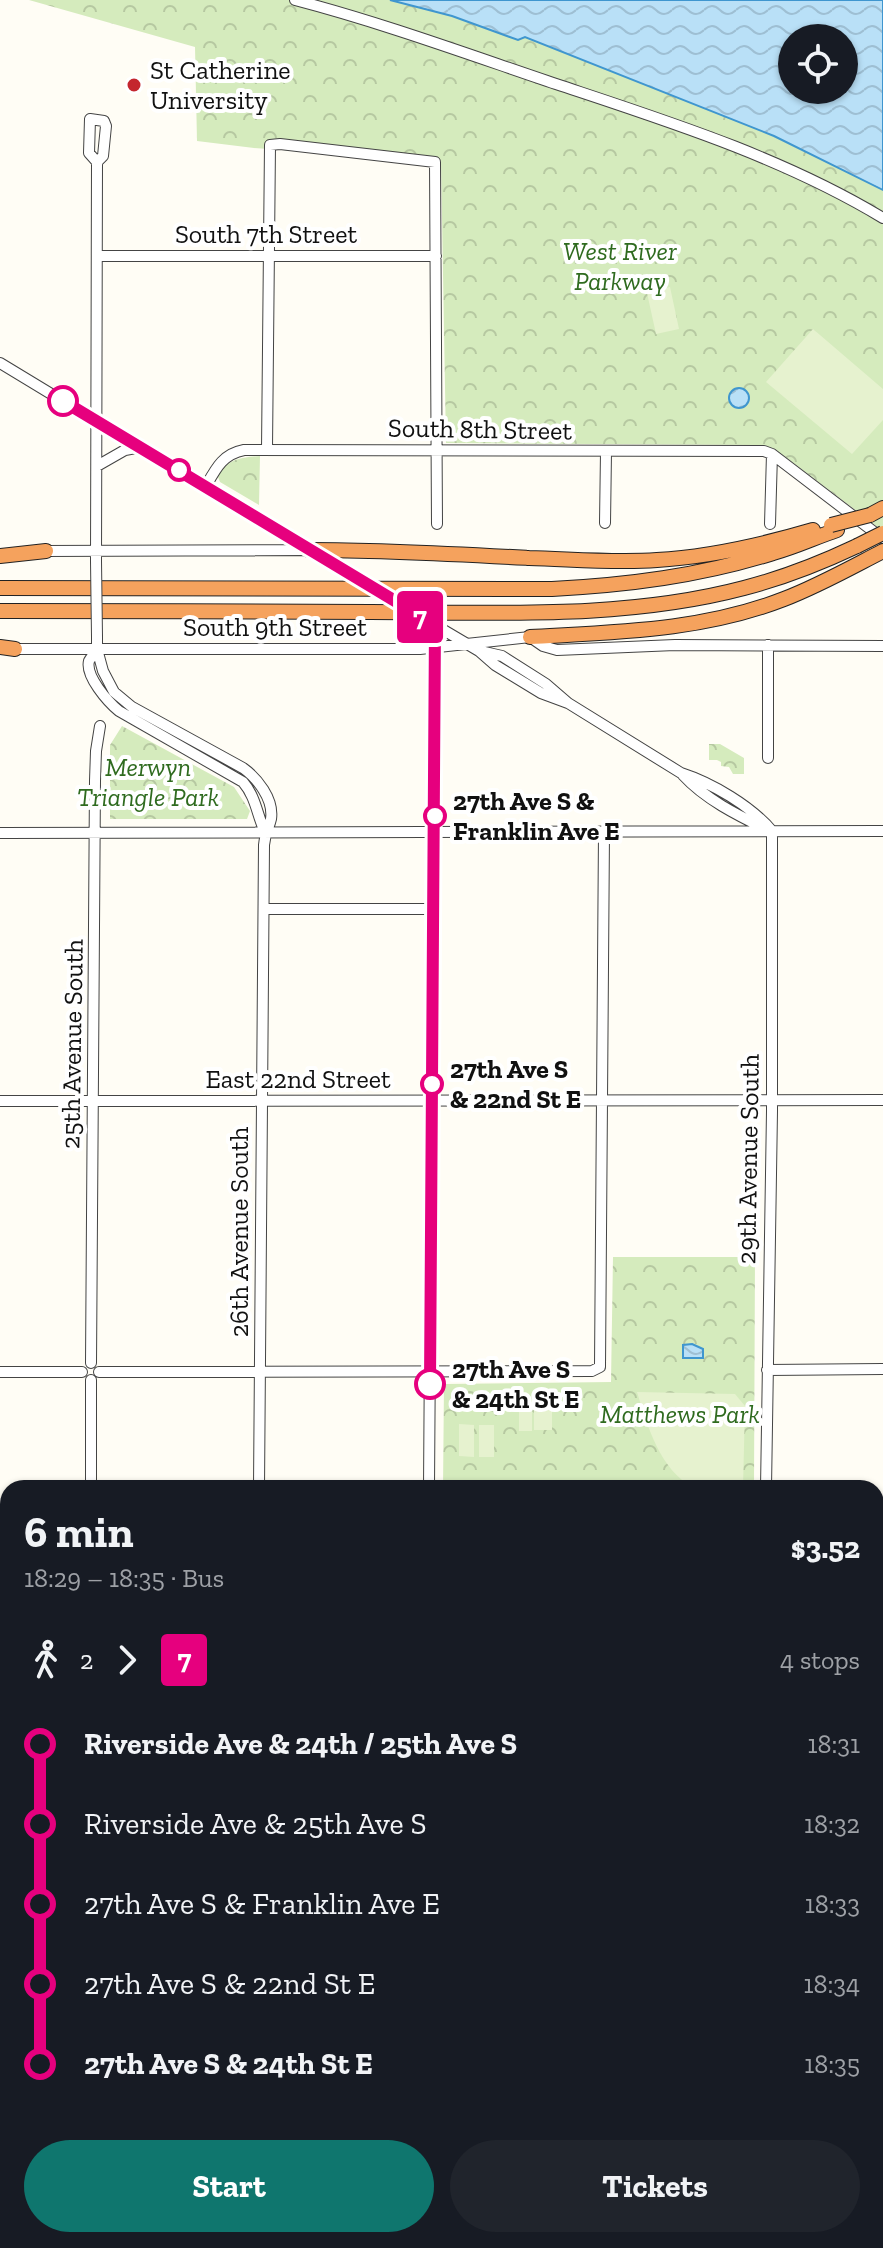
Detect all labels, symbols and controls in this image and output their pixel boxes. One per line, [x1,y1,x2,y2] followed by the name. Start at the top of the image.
[778,24,858,104] map controls
[778,24,858,104] button: locate
[150,54,291,116] place label: St Catherine University
[125,76,143,94] marker: St Catherine University
[175,218,357,250] street label: South 7th Street
[563,235,677,297] park label: West River Parkway
[48,386,78,416] unlabelled marker
[388,411,573,447] street label: South 8th Street
[168,459,190,481] unlabelled marker
[394,591,446,643] line badge: 7
[413,600,427,633] text: 7
[183,611,367,643] street label: South 9th Street
[77,751,219,813] park label: Merwyn Triangle Park
[453,785,620,847] place label: 27th Ave S & Franklin Ave E
[424,805,446,827] marker: 27th Ave S & Franklin Ave E
[54,938,90,1149] street label: 25th Avenue South
[450,1053,581,1115] place label: 27th Ave S & 22nd St E
[730,1053,766,1265] street label: 29th Avenue South
[205,1063,391,1095] street label: East 22nd Street
[421,1073,443,1095] marker: 27th Ave S & 22nd St E
[223,1126,255,1337] street label: 26th Avenue South
[452,1353,579,1415] place label: 27th Ave S & 24th St E
[415,1369,445,1399] marker: 27th Ave S & 24th St E
[600,1398,760,1430] park label: Matthews Park
[24,1505,134,1558] text: 6 min
[791,1530,860,1566] text: $3.52
[24,1562,224,1594] text: 18:29 – 18:35 · Bus
[24,1638,68,1682] icon: walk
[105,1638,149,1682] icon: forward
[177,1643,191,1676] text: 7
[80,1644,93,1676] text: 2
[780,1644,860,1676] text: 4 stops
[84,1726,517,1762] text: Riverside Ave & 24th / 25th Ave S
[807,1728,860,1760] text: 18:31
[84,1806,427,1842] text: Riverside Ave & 25th Ave S
[804,1808,860,1840] text: 18:32
[84,1886,440,1922] text: 27th Ave S & Franklin Ave E
[805,1888,860,1920] text: 18:33
[84,1966,375,2002] text: 27th Ave S & 22nd St E
[803,1968,860,2000] text: 18:34
[84,2046,373,2082] text: 27th Ave S & 24th St E
[804,2048,860,2080] text: 18:35
[24,2140,434,2232] button: Start
[450,2140,860,2232] button: Tickets

